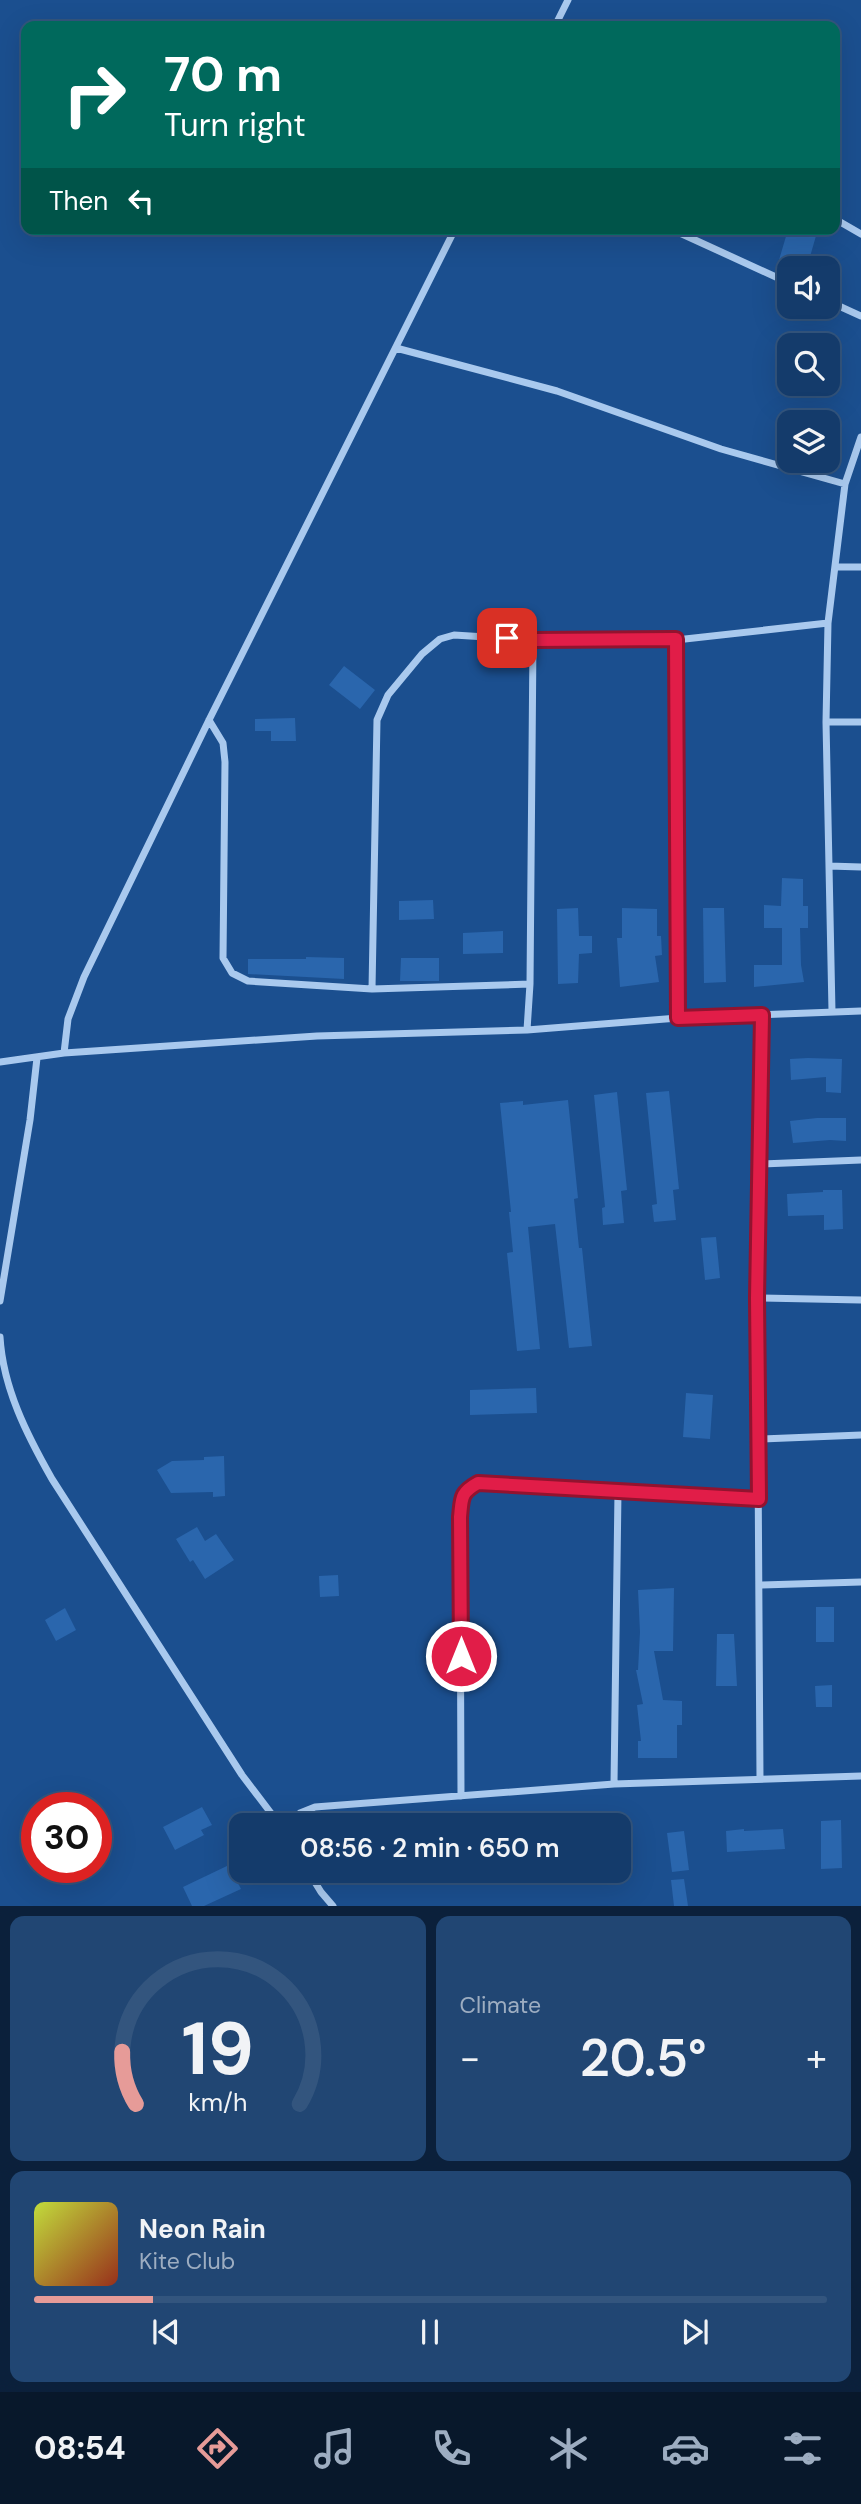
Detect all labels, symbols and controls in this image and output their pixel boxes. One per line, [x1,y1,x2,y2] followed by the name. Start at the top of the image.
[164,42,282,106] text: 70 m
[49,49,140,140] icon: right
[164,104,306,146] text: Turn right
[122,182,160,220] icon: left
[49,184,108,218] text: Then
[777,256,840,473] map controls
[777,256,840,319] button: sound
[777,333,840,396] button: search
[777,410,840,473] button: layers
[477,608,537,668] pin
[488,619,526,657] icon: arrive
[424,1619,498,1693] position arrow
[21,1792,112,1883] speed limit sign: 30
[300,1831,560,1865] text: 08:56 · 2 min · 650 m
[460,1990,541,2020] text: Climate
[181,2003,254,2098] text: 19
[580,2024,707,2092] text: 20.5°
[460,2033,480,2083] text: −
[806,2033,827,2083] text: +
[188,2086,247,2119] text: km/h
[139,2212,266,2246] text: Neon Rain
[139,2246,235,2276] text: Kite Club
[147,2313,185,2351] icon: previous
[411,2313,449,2351] icon: pause
[676,2313,714,2351] icon: next
[193,2424,242,2473] icon: directions
[310,2424,359,2473] icon: music
[427,2424,476,2473] icon: phone
[544,2424,593,2473] icon: climate
[661,2424,710,2473] icon: car
[778,2424,827,2473] icon: filters
[34,2427,126,2469] text: 08:54

